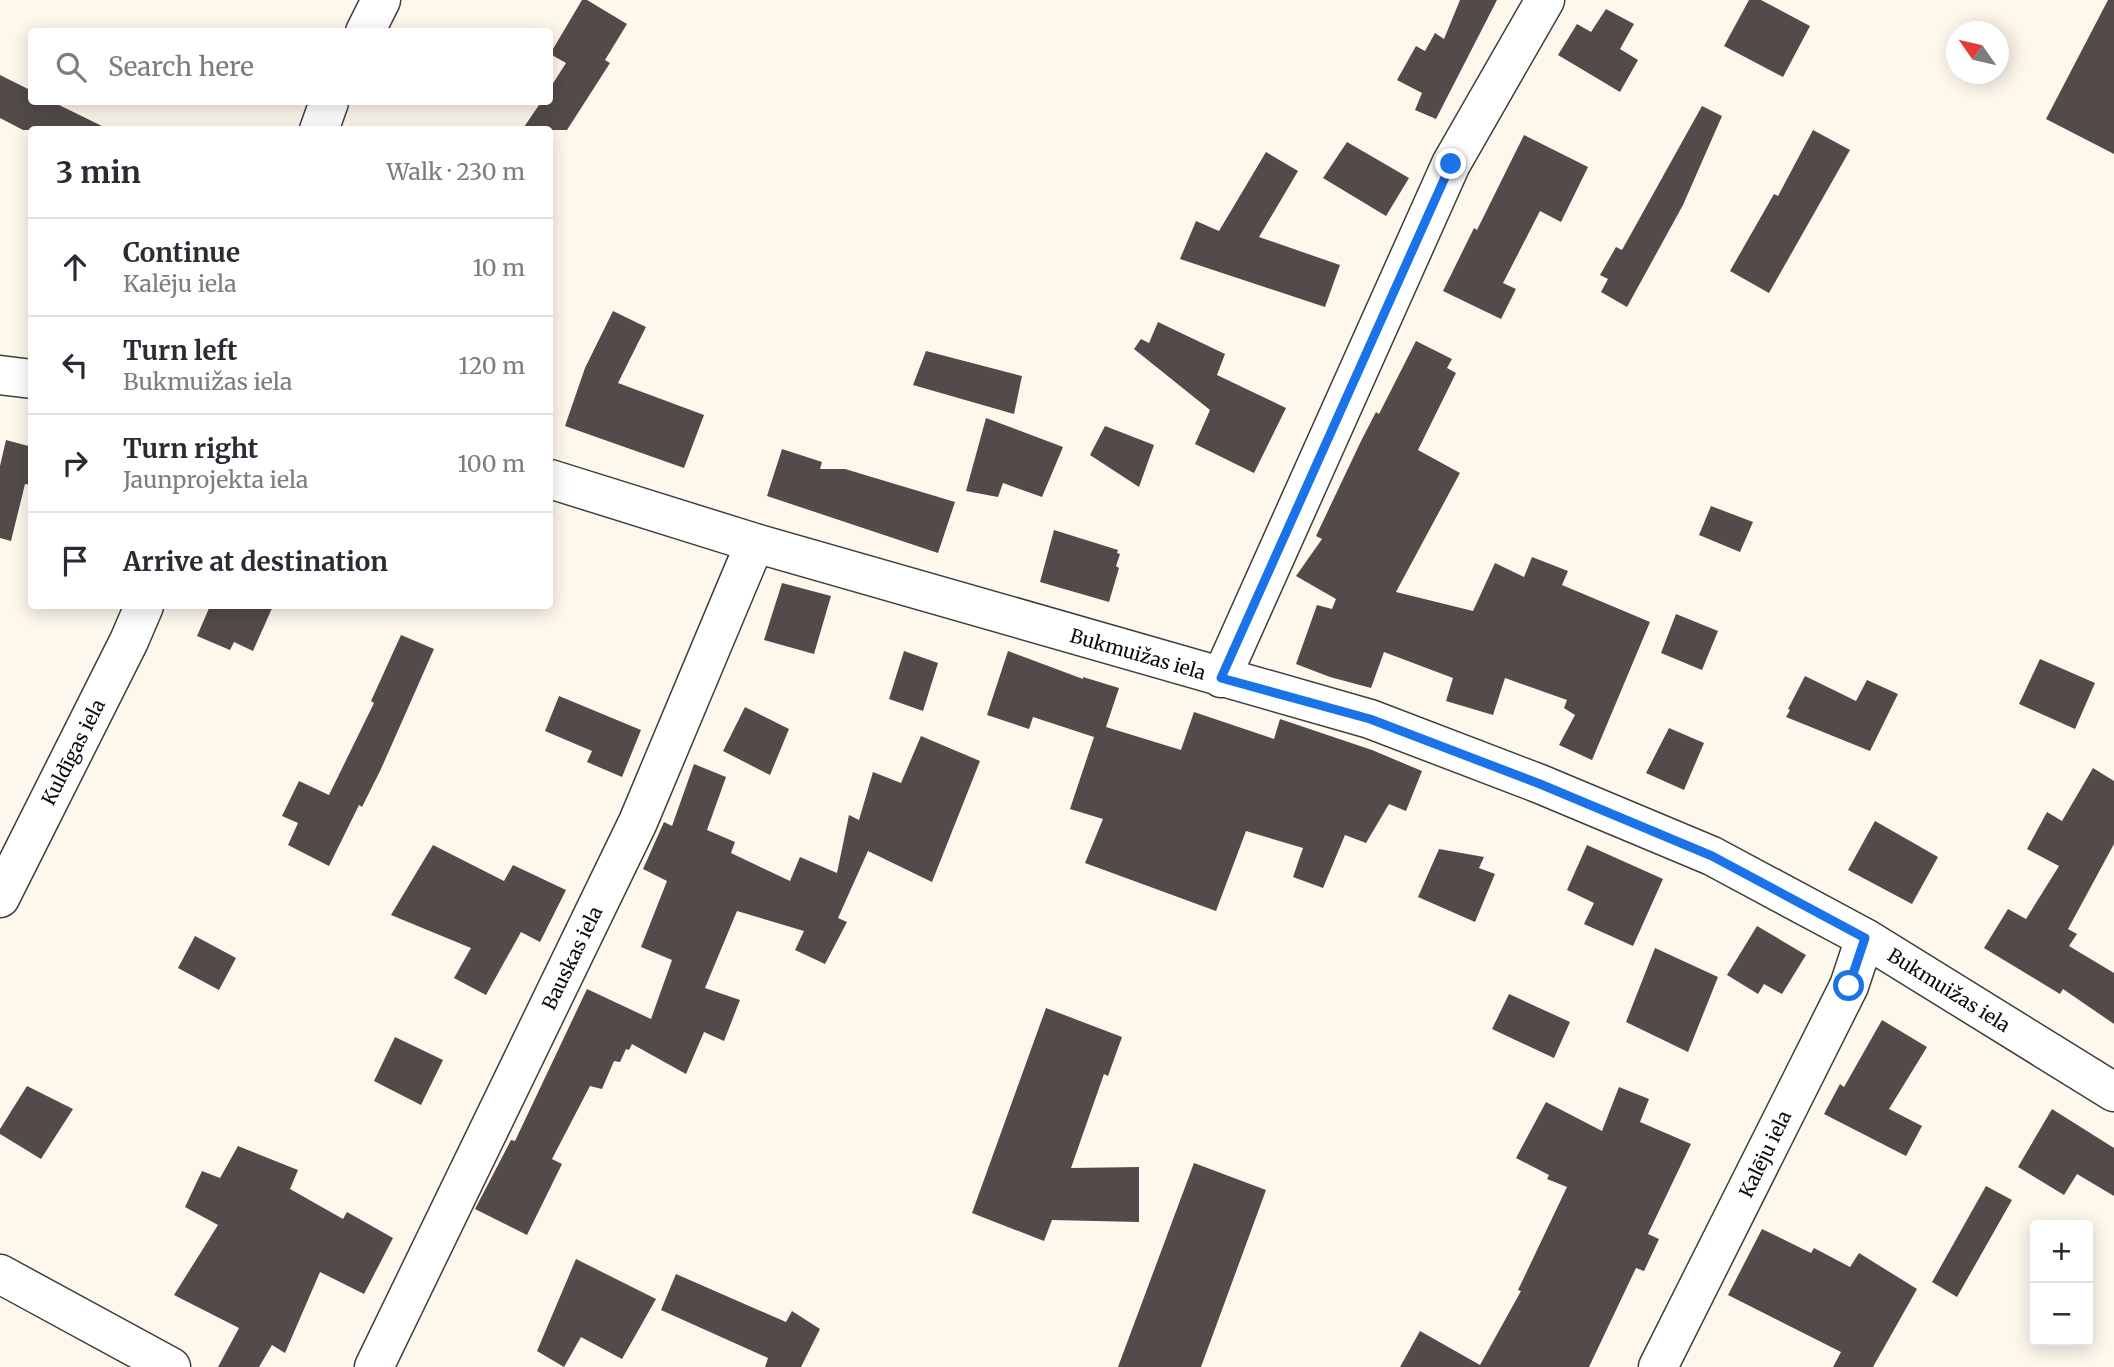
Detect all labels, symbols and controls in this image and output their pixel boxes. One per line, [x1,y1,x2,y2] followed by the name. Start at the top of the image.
[1946,21,2009,84] north arrow
[28,28,553,105] search box
[52,48,90,86] icon: search
[108,50,254,83] text: Search here
[1435,148,1466,179] route end
[56,153,141,191] text: 3 min
[386,157,525,186] text: Walk · 230 m
[123,236,240,269] text: Continue
[56,248,94,286] icon: ahead
[472,253,525,282] text: 10 m
[123,269,236,298] text: Kalēju iela
[123,334,237,367] text: Turn left
[56,346,94,384] icon: left
[459,351,525,380] text: 120 m
[123,367,292,396] text: Bukmuižas iela
[123,432,258,465] text: Turn right
[56,444,94,482] icon: right
[457,449,525,478] text: 100 m
[123,465,308,494] text: Jaunprojekta iela
[56,542,94,580] icon: arrive
[123,545,388,578] text: Arrive at destination
[1067,623,1209,685] street label: Bukmuižas iela
[36,695,110,809] street label: Kuldīgas iela
[537,902,607,1014] street label: Bauskas iela
[1883,943,2015,1037] street label: Bukmuižas iela
[1833,970,1864,1001] route start
[1734,1107,1796,1201] street label: Kalēju iela
[2030,1220,2093,1346] map controls
[2030,1220,2093,1283] button: +
[2030,1283,2093,1346] button: −

